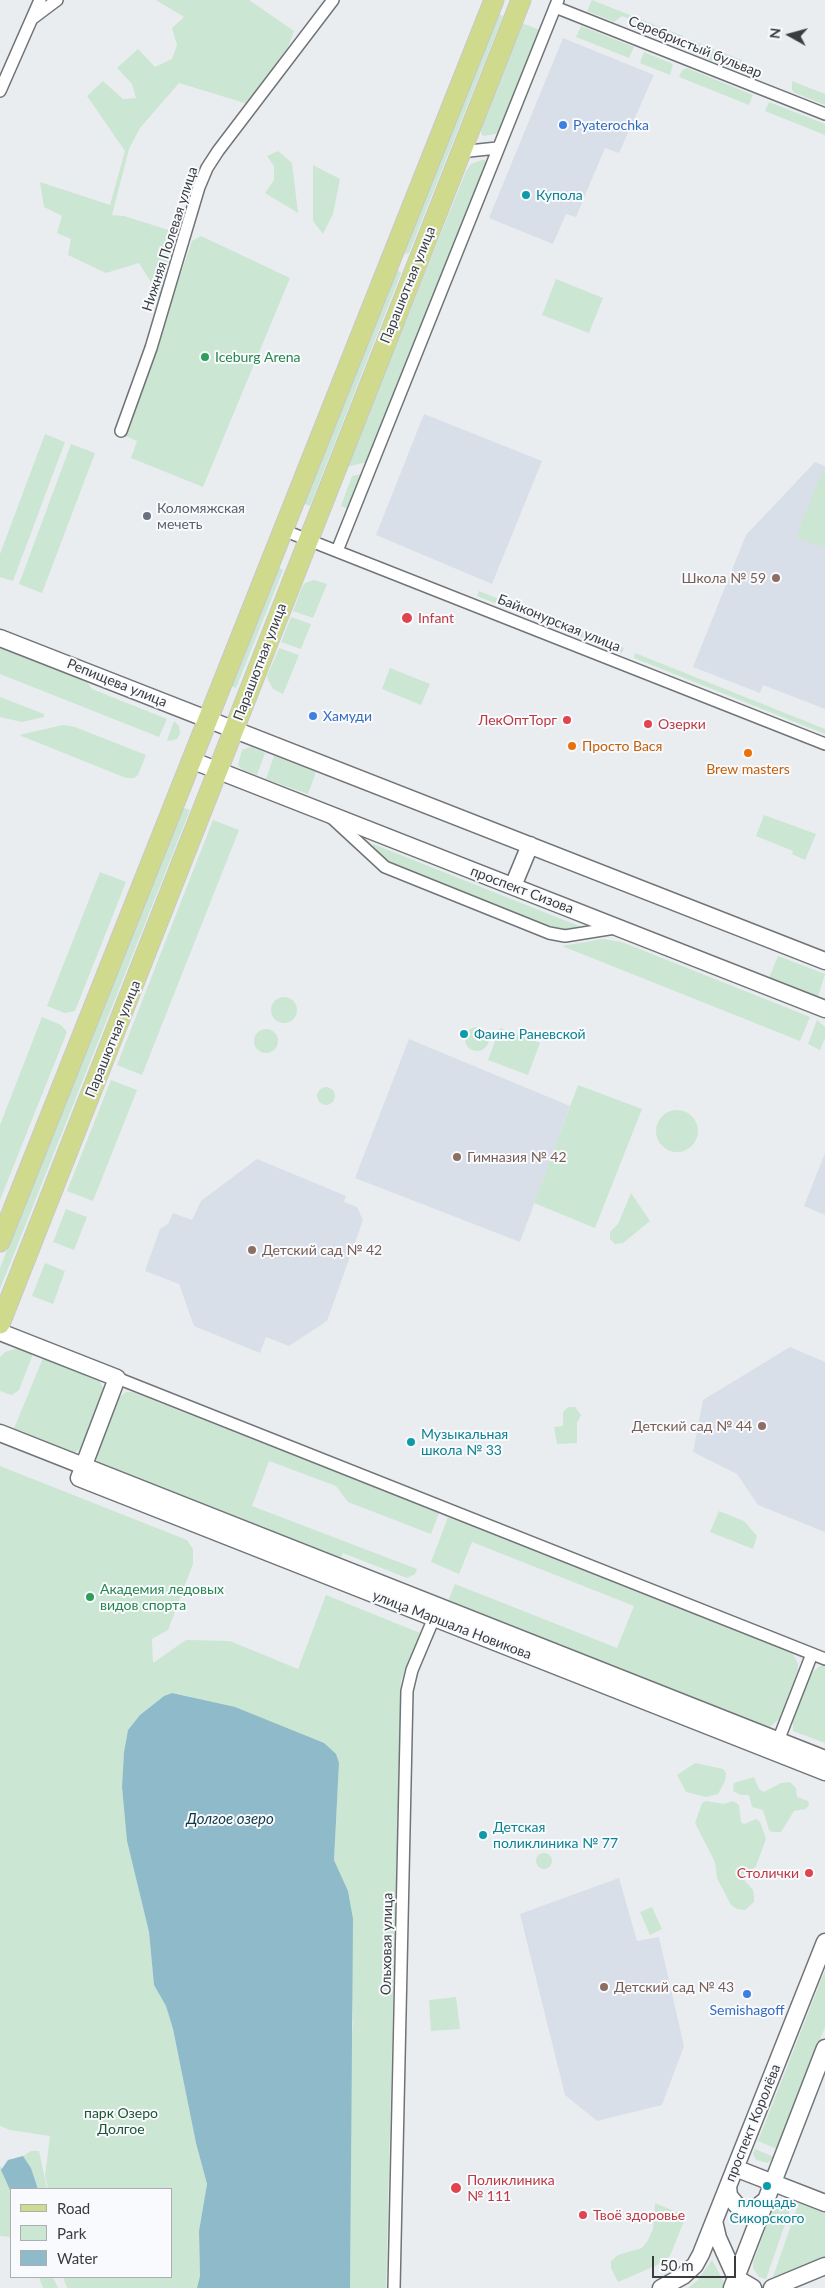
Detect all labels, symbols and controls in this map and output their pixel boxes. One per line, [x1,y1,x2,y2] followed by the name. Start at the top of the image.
[765,10,815,60] north arrow
[626,13,764,81] street label: Серебристый бульвар
[766,27,784,40] text: N
[573,117,649,133] place label: Pyaterochka
[557,119,569,131] marker: Pyaterochka
[139,165,201,313] street label: Нижняя Полевая улица
[536,187,583,203] place label: Купола
[520,189,532,201] marker: Купола
[377,224,439,346] street label: Парашютная улица
[215,349,301,365] place label: Iceburg Arena
[199,351,211,363] marker: Iceburg Arena
[157,500,245,532] place label: Коломяжская мечеть
[141,510,153,522] marker: Коломяжская мечеть
[682,570,766,586] place label: Школа № 59
[770,572,782,584] marker: Школа № 59
[495,591,623,655] street label: Байконурская улица
[230,601,290,723] street label: Парашютная улица
[418,610,454,626] place label: Infant
[400,611,414,625] marker: Infant
[64,655,170,711] street label: Репищева улица
[323,708,372,724] place label: Хамуди
[307,710,319,722] marker: Хамуди
[478,712,557,728] place label: ЛекОптТорг
[561,714,573,726] marker: ЛекОптТорг
[658,716,706,732] place label: Озерки
[642,718,654,730] marker: Озерки
[582,738,662,754] place label: Просто Вася
[566,740,578,752] marker: Просто Вася
[742,747,754,759] marker: Brew masters
[706,761,790,777] place label: Brew masters
[468,863,576,917] street label: проспект Сизова
[82,978,144,1100] street label: Парашютная улица
[474,1026,586,1042] place label: Фаине Раневской
[458,1028,470,1040] marker: Фаине Раневской
[467,1149,567,1165] place label: Гимназия № 42
[451,1151,463,1163] marker: Гимназия № 42
[262,1242,382,1258] place label: Детский сад № 42
[246,1244,258,1256] marker: Детский сад № 42
[632,1418,752,1434] place label: Детский сад № 44
[756,1420,768,1432] marker: Детский сад № 44
[421,1426,508,1458] place label: Музыкальная школа № 33
[405,1436,417,1448] marker: Музыкальная школа № 33
[100,1581,224,1614] place label: Академия ледовых видов спорта
[370,1587,534,1663] street label: улица Маршала Новикова
[84,1591,96,1603] marker: Академия ледовых видов спорта
[186,1810,274,1828] water label: Долгое озеро
[493,1819,618,1851] place label: Детская поликлиника № 77
[477,1829,489,1841] marker: Детская поликлиника № 77
[737,1865,799,1881] place label: Столички
[803,1867,815,1879] marker: Столички
[378,1893,396,1995] street label: Ольховая улица
[614,1979,734,1995] place label: Детский сад № 43
[598,1981,610,1993] marker: Детский сад № 43
[741,1988,753,2000] marker: Semishagoff
[710,2002,784,2018] place label: Semishagoff
[722,2062,784,2184] street label: проспект Королёва
[84,2105,158,2138] park label: парк Озеро Долгое
[467,2172,555,2204] place label: Поликлиника № 111
[761,2180,773,2192] marker: площадь Сикорского
[449,2181,463,2195] marker: Поликлиника № 111
[10,2188,172,2278] legend
[729,2194,805,2226] place label: площадь Сикорского
[57,2199,90,2217] text: Road
[593,2207,685,2223] place label: Твоё здоровье
[577,2209,589,2221] marker: Твоё здоровье
[57,2224,86,2242] text: Park
[655,2246,739,2278] scale bar
[57,2249,98,2267] text: Water
[660,2256,694,2274] text: 50 m

